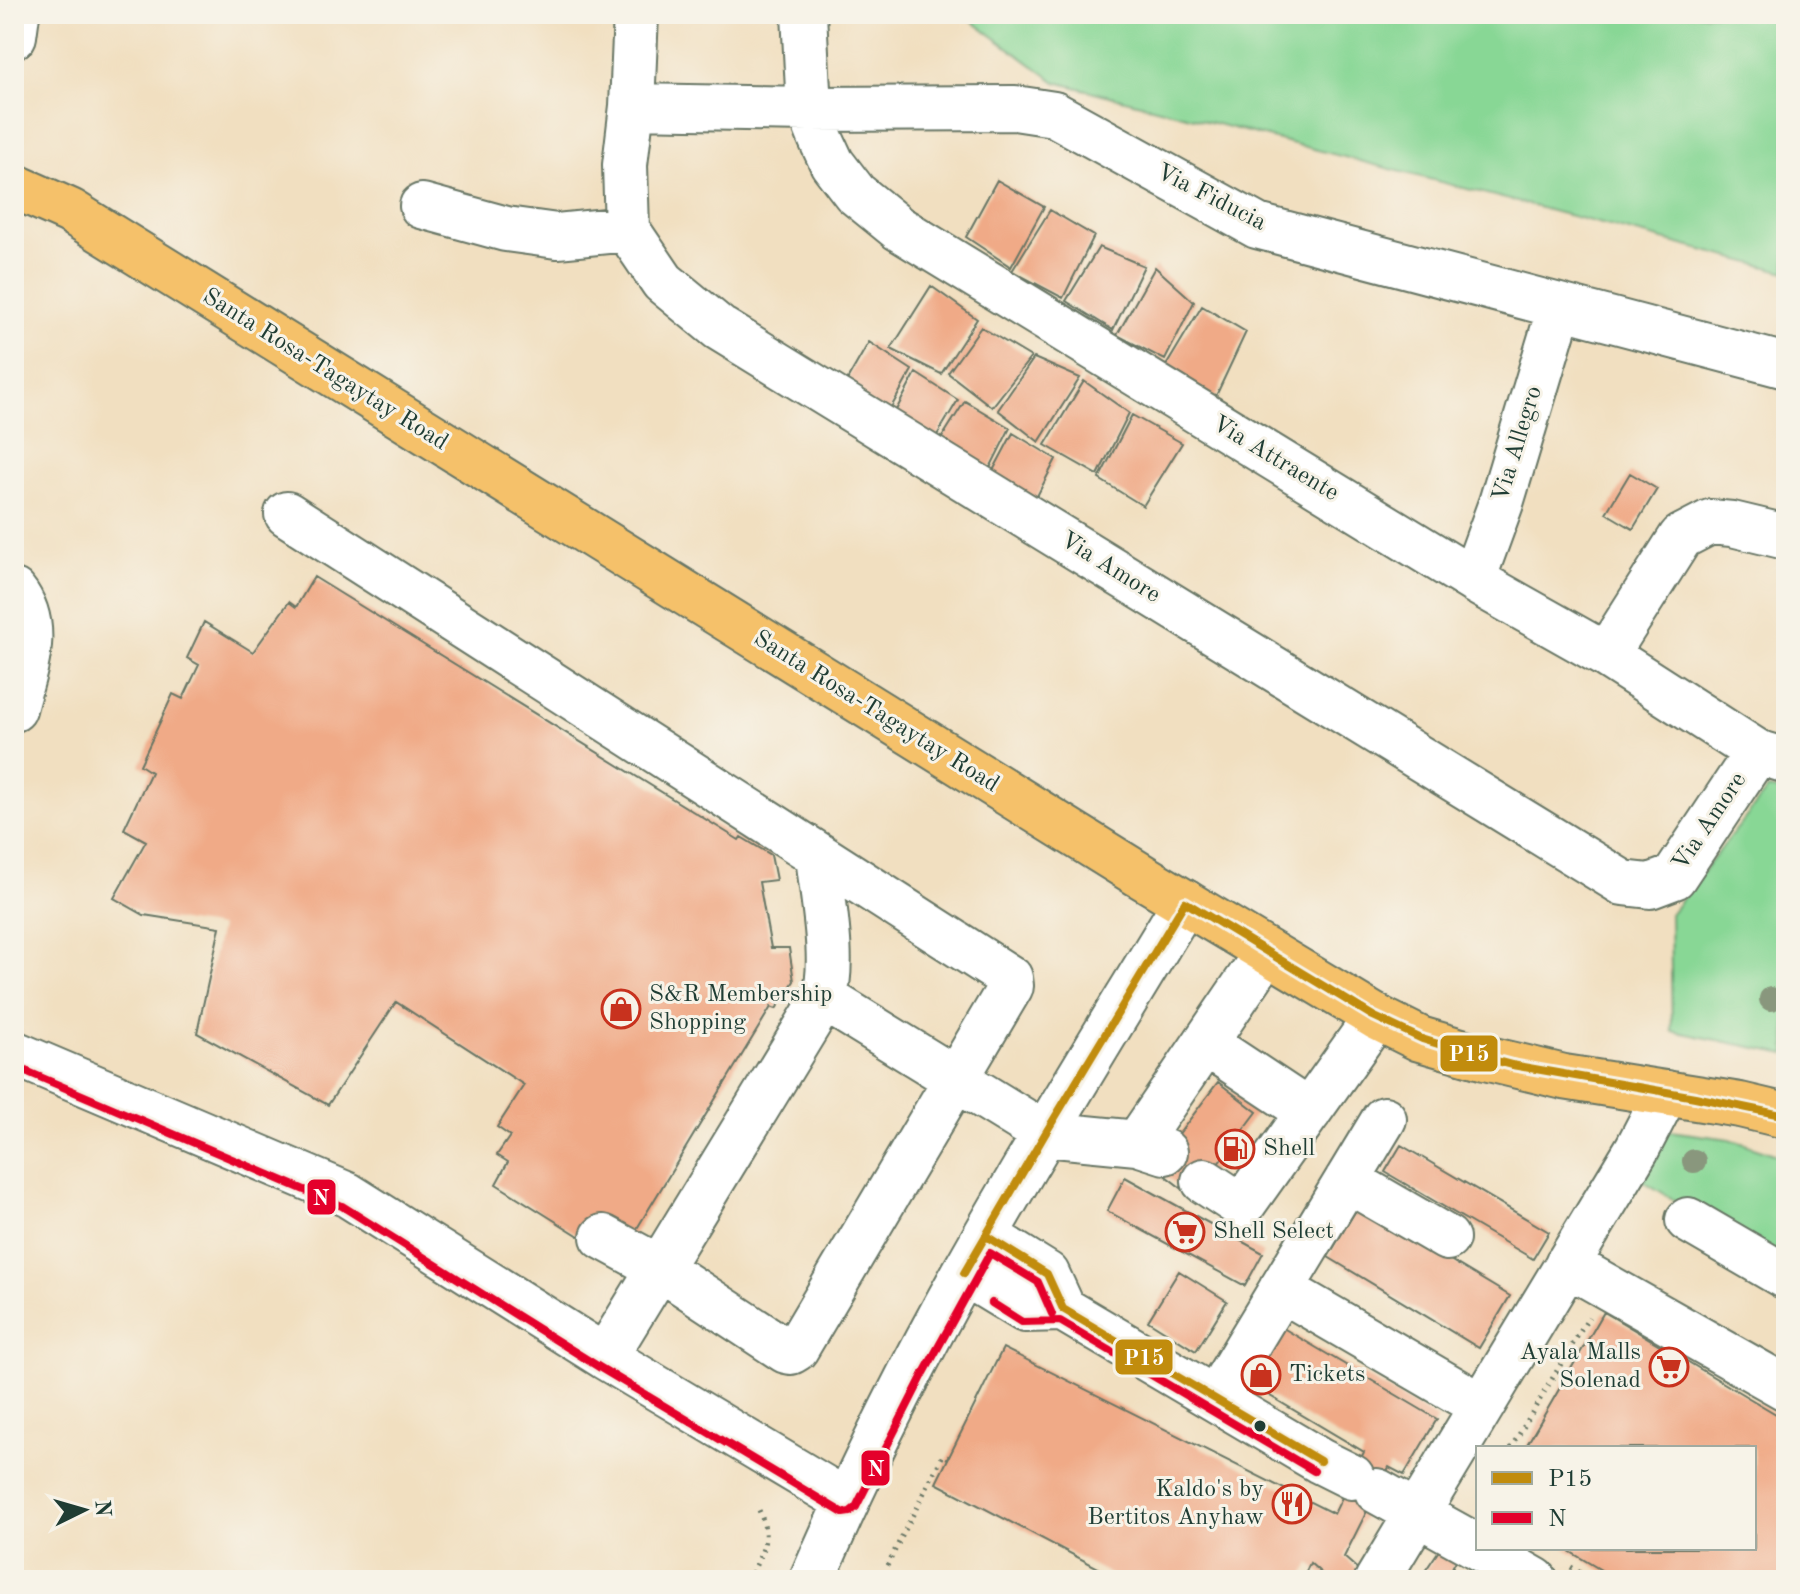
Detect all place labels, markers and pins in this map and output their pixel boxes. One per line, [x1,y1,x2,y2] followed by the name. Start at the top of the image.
[649,983,832,1035] place label: S&R Membership Shopping
[600,988,642,1030] shop icon: S&R Membership Shopping
[1214,1128,1256,1170] fuel station icon: Shell
[1263,1137,1315,1161] place label: Shell
[1164,1211,1206,1253] supermarket icon: Shell Select
[1213,1220,1334,1244] place label: Shell Select
[1520,1341,1641,1393] place label: Ayala Malls Solenad
[1648,1346,1690,1388] supermarket icon: Ayala Malls Solenad
[1240,1354,1282,1396] shop icon: Tickets
[1289,1363,1365,1387] place label: Tickets
[1252,1418,1268,1434] unlabelled marker
[1087,1478,1264,1530] place label: Kaldo's by Bertitos Anyhaw
[1271,1483,1313,1525] restaurant icon: Kaldo's by Bertitos Anyhaw

